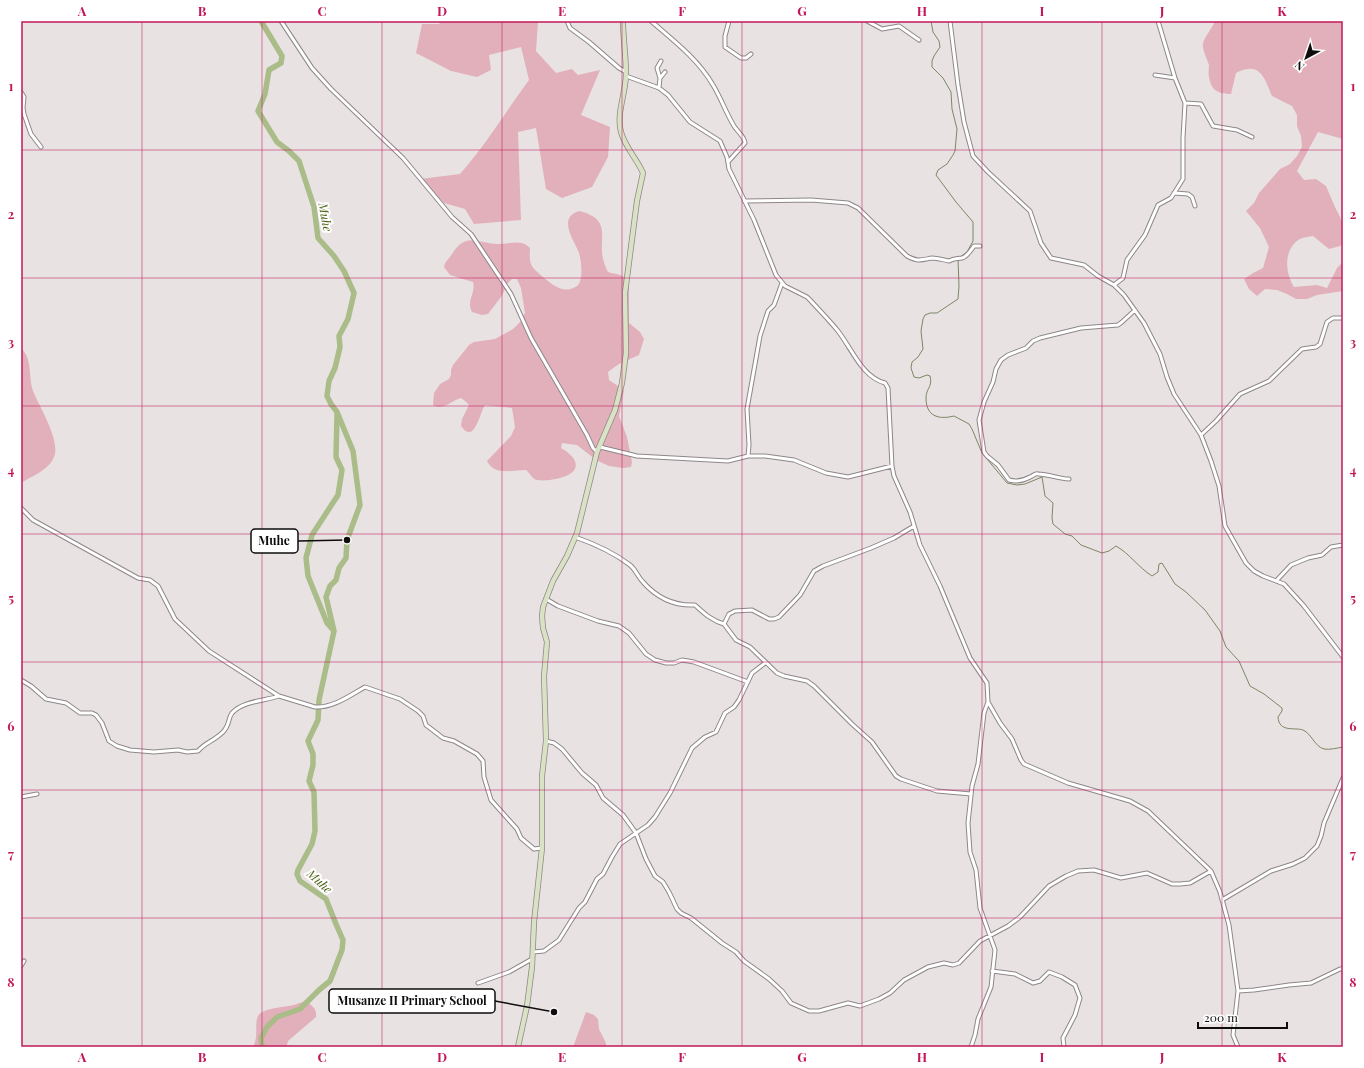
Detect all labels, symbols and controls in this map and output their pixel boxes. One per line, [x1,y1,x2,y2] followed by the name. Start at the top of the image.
[77,2,87,19] text: A
[198,2,207,19] text: B
[317,2,327,19] text: C
[437,2,447,19] text: D
[558,2,566,19] text: E
[678,2,686,19] text: F
[797,2,807,19] text: G
[917,2,927,19] text: H
[1040,2,1045,19] text: I
[1159,2,1165,19] text: J
[1277,2,1287,19] text: K
[1286,38,1326,78] north arrow
[1291,58,1307,74] text: N
[9,77,14,94] text: 1
[1351,77,1356,94] text: 1
[315,200,336,233] water label: Muhe
[8,205,15,222] text: 2
[1350,205,1357,222] text: 2
[8,333,14,350] text: 3
[1350,333,1356,350] text: 3
[8,461,15,478] text: 4
[1350,461,1357,478] text: 4
[251,529,298,553] callout: Muhe
[258,532,290,548] text: Muhe
[8,589,14,606] text: 5
[1350,589,1356,606] text: 5
[7,717,15,734] text: 6
[1349,717,1357,734] text: 6
[8,845,14,862] text: 7
[1350,845,1356,862] text: 7
[303,865,336,897] water label: Muhe
[7,973,15,990] text: 8
[1349,973,1357,990] text: 8
[329,989,495,1013] callout: Musanze II Primary School
[337,992,487,1008] text: Musanze II Primary School
[1198,1004,1287,1030] scale bar
[1204,1009,1238,1025] text: 200 m
[77,1048,87,1065] text: A
[198,1048,207,1065] text: B
[317,1048,327,1065] text: C
[437,1048,447,1065] text: D
[558,1048,566,1065] text: E
[678,1048,686,1065] text: F
[797,1048,807,1065] text: G
[917,1048,927,1065] text: H
[1040,1048,1045,1065] text: I
[1159,1048,1165,1065] text: J
[1277,1048,1287,1065] text: K

